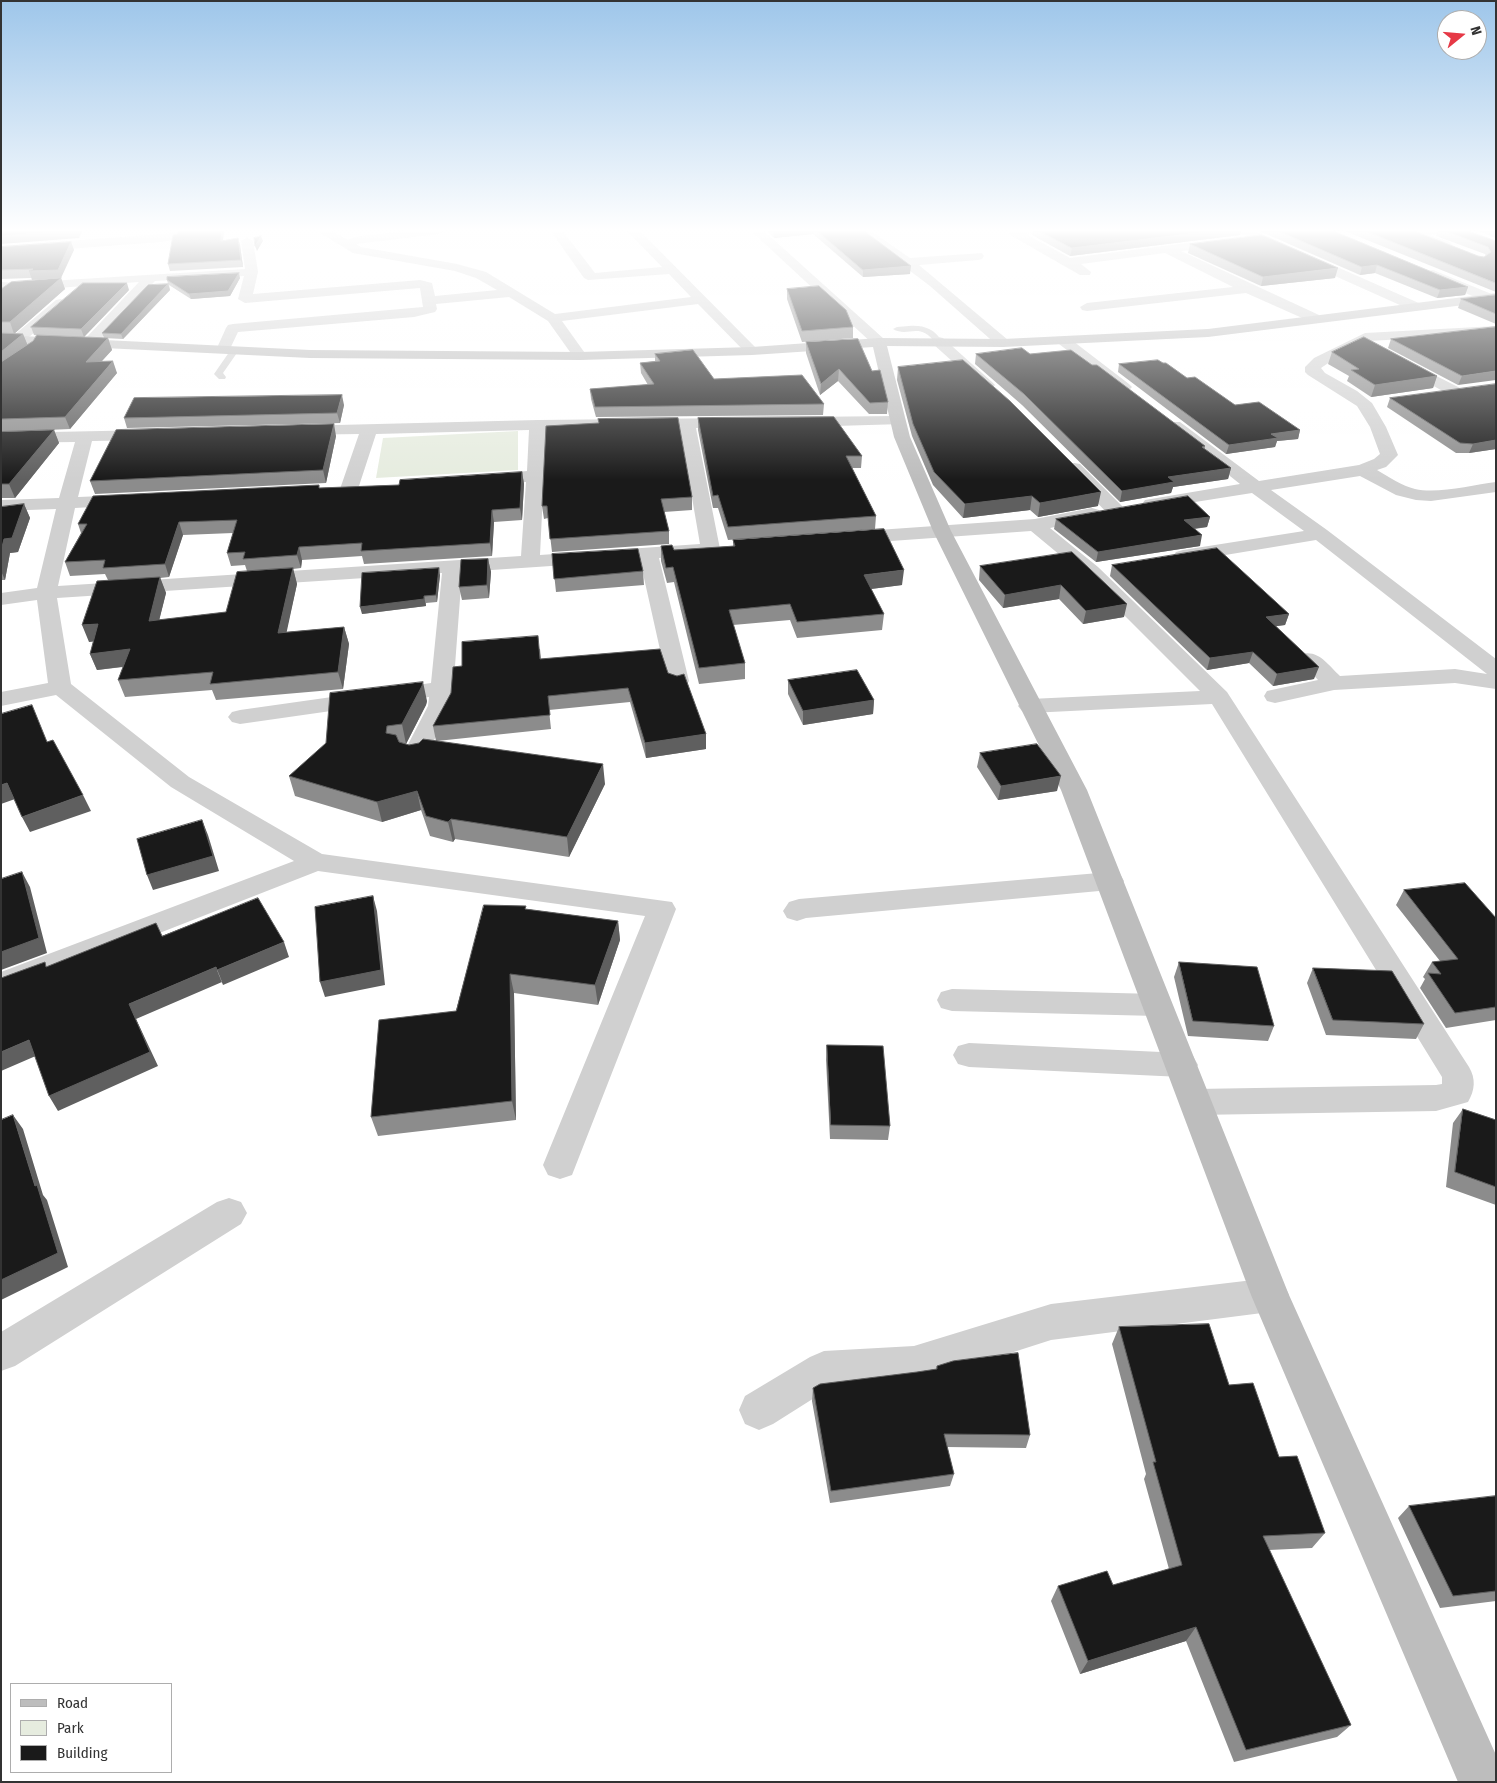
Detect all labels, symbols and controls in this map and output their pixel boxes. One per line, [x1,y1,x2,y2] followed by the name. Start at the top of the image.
[1437,10,1487,60] north arrow
[1467,24,1485,37] text: N
[10,1683,172,1773] legend
[57,1694,88,1712] text: Road
[57,1719,84,1737] text: Park
[57,1744,108,1762] text: Building

